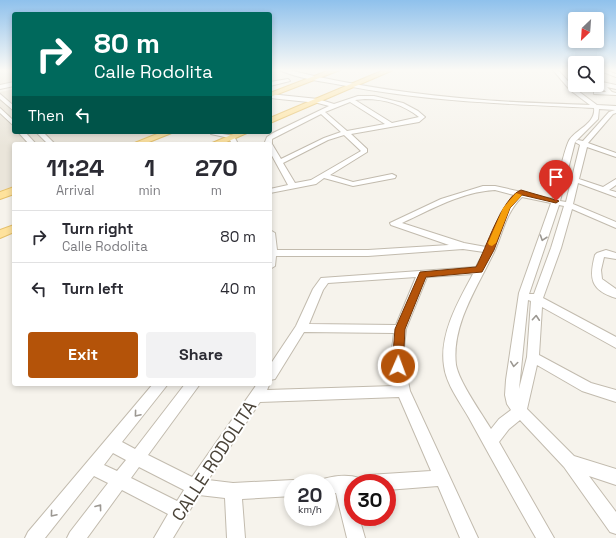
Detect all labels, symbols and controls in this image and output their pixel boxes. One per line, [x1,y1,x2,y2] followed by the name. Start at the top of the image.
[568,12,604,48] north arrow
[568,12,604,92] map controls
[94,25,160,61] text: 80 m
[28,28,80,80] icon: right
[568,56,604,92] button: search
[94,60,213,83] text: Calle Rodolita
[72,104,94,126] icon: left
[28,106,64,125] text: Then
[46,152,104,183] text: 11:24
[144,152,155,183] text: 1
[195,152,238,183] text: 270
[539,160,573,201] pin
[545,166,567,188] icon: arrive
[56,182,95,199] text: Arrival
[138,182,161,199] text: min
[211,182,222,199] text: m
[62,219,133,238] text: Turn right
[28,226,50,248] icon: right
[220,227,256,246] text: 80 m
[540,234,548,241] one-way arrow
[62,238,148,255] text: Calle Rodolita
[28,278,50,300] icon: left
[62,279,124,298] text: Turn left
[220,279,256,298] text: 40 m
[531,315,540,321] one-way arrow
[28,332,138,378] button: Exit
[146,332,256,378] button: Share
[377,345,419,387] position arrow
[510,361,519,367] one-way arrow
[166,396,261,525] street label: CALLE RODOLITA
[134,409,141,417] one-way arrow
[344,474,396,526] speed limit sign: 30
[298,482,322,508] text: 20
[298,503,322,516] text: km/h
[95,504,102,511] one-way arrow
[51,509,58,517] one-way arrow

